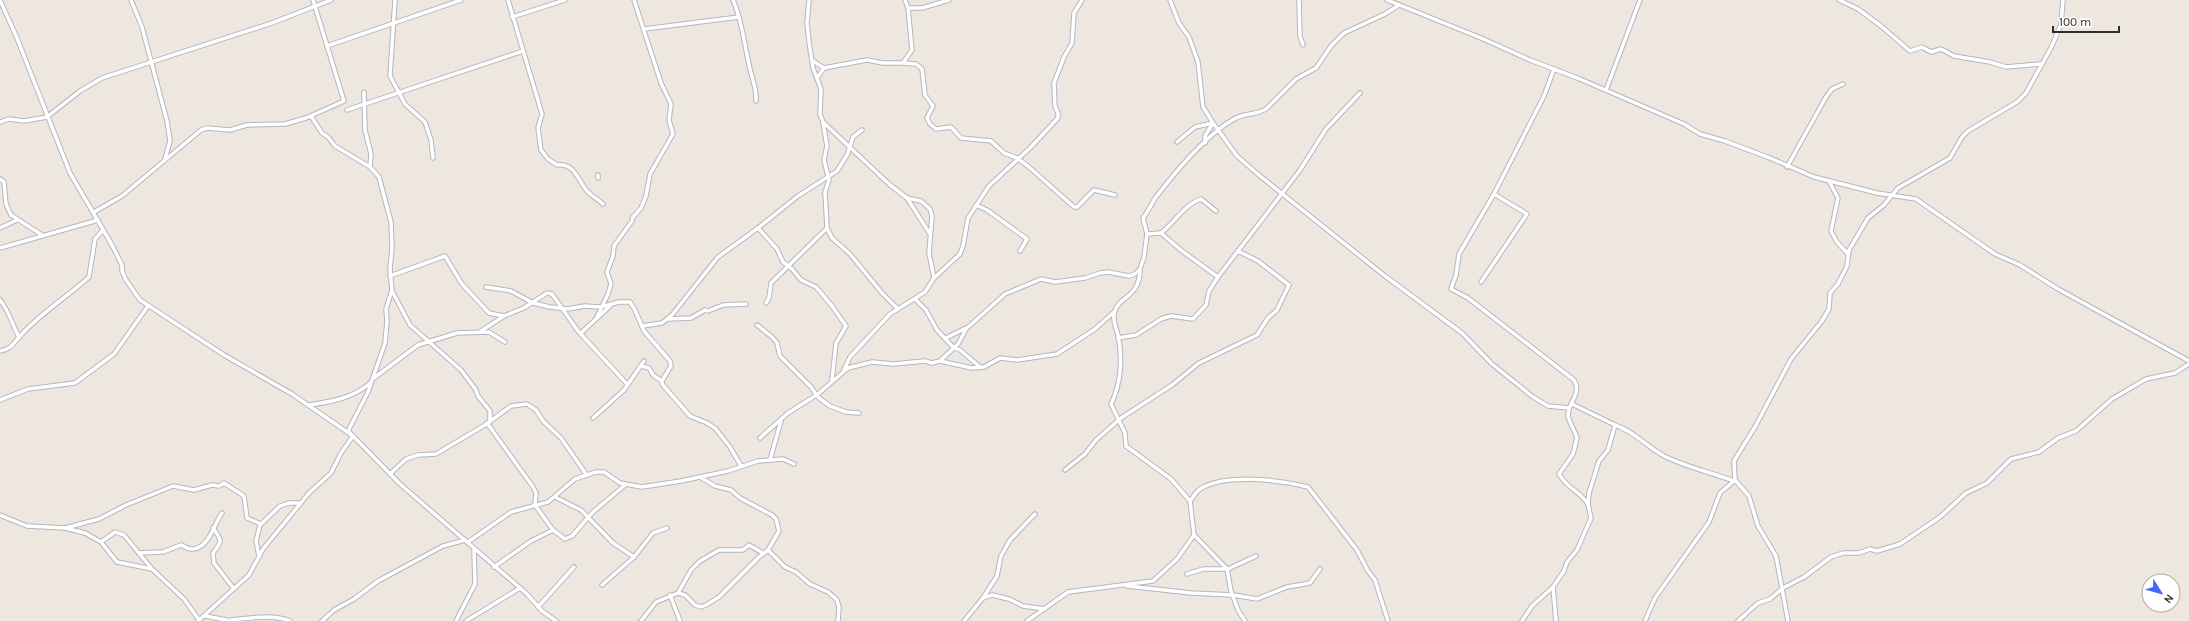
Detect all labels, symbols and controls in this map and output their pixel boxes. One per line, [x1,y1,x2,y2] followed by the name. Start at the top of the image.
[2053,8,2119,34] scale bar
[2059,15,2091,29] text: 100 m
[2141,573,2181,613] north arrow
[2161,592,2176,606] text: N

